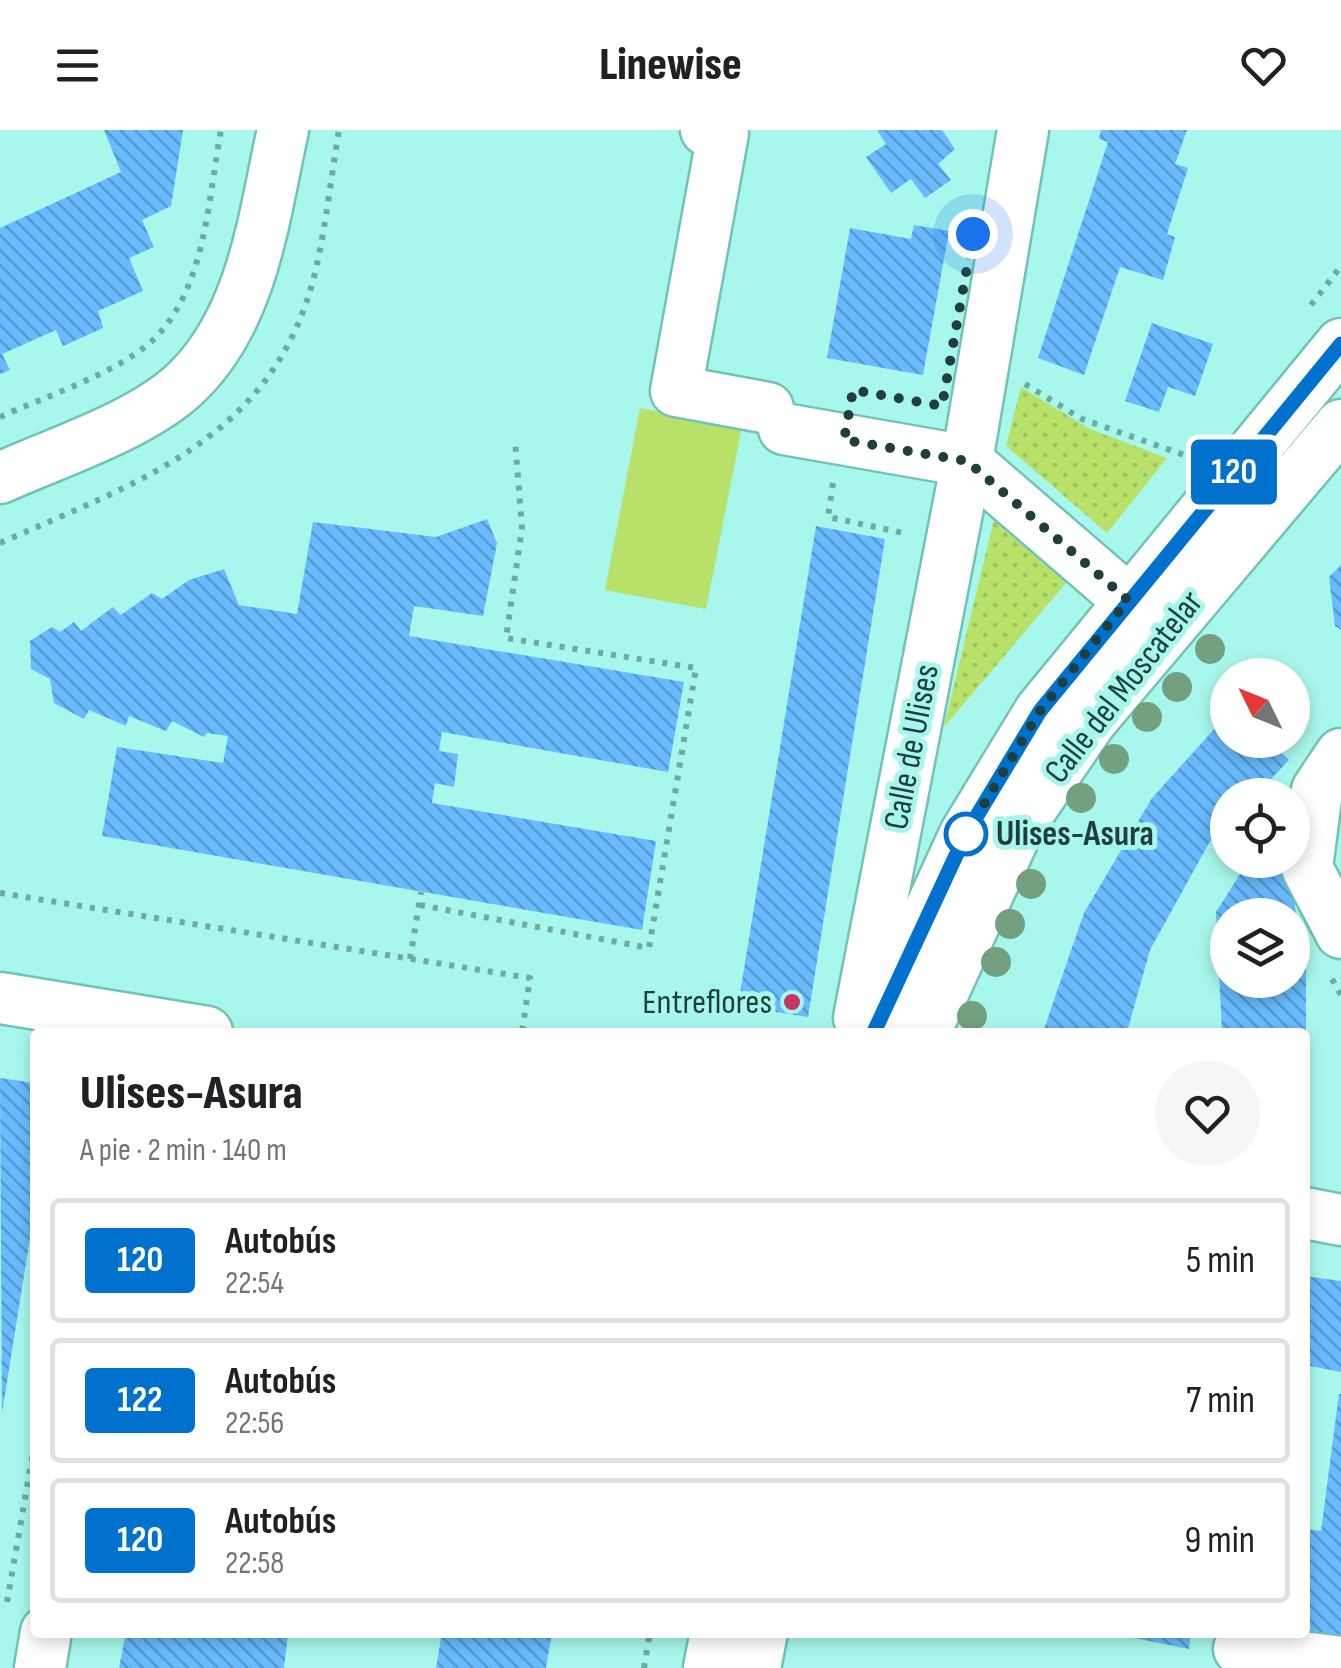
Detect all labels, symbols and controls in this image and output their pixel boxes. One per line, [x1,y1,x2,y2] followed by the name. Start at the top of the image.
[50,38,105,93] icon: menu
[599,38,742,93] text: Linewise
[1236,38,1291,93] icon: heart
[948,209,998,259] your location
[1176,440,1292,504] line badge: 120
[1211,451,1257,494] text: 120
[1035,582,1213,792] street label: Calle del Moscatelar
[1210,658,1310,758] north arrow
[1210,658,1310,998] map controls
[875,661,949,833] street label: Calle de Ulises
[1210,778,1310,878] button: locate
[945,813,987,855] marker: Ulises-Asura
[996,813,1154,856] place label: Ulises-Asura
[1210,898,1310,998] button: layers
[642,981,772,1024] place label: Entreflores
[781,991,803,1013] marker: Entreflores
[1155,1061,1260,1166] button: heart
[80,1065,303,1122] text: Ulises-Asura
[80,1131,287,1170] text: A pie · 2 min · 140 m
[225,1219,336,1264] text: Autobús
[1186,1238,1255,1283] text: 5 min
[117,1239,163,1282] text: 120
[225,1264,284,1303] text: 22:54
[225,1359,336,1404] text: Autobús
[1186,1378,1255,1423] text: 7 min
[118,1379,162,1422] text: 122
[225,1404,284,1443] text: 22:56
[225,1499,336,1544] text: Autobús
[1184,1518,1255,1563] text: 9 min
[117,1519,163,1562] text: 120
[225,1544,284,1583] text: 22:58

